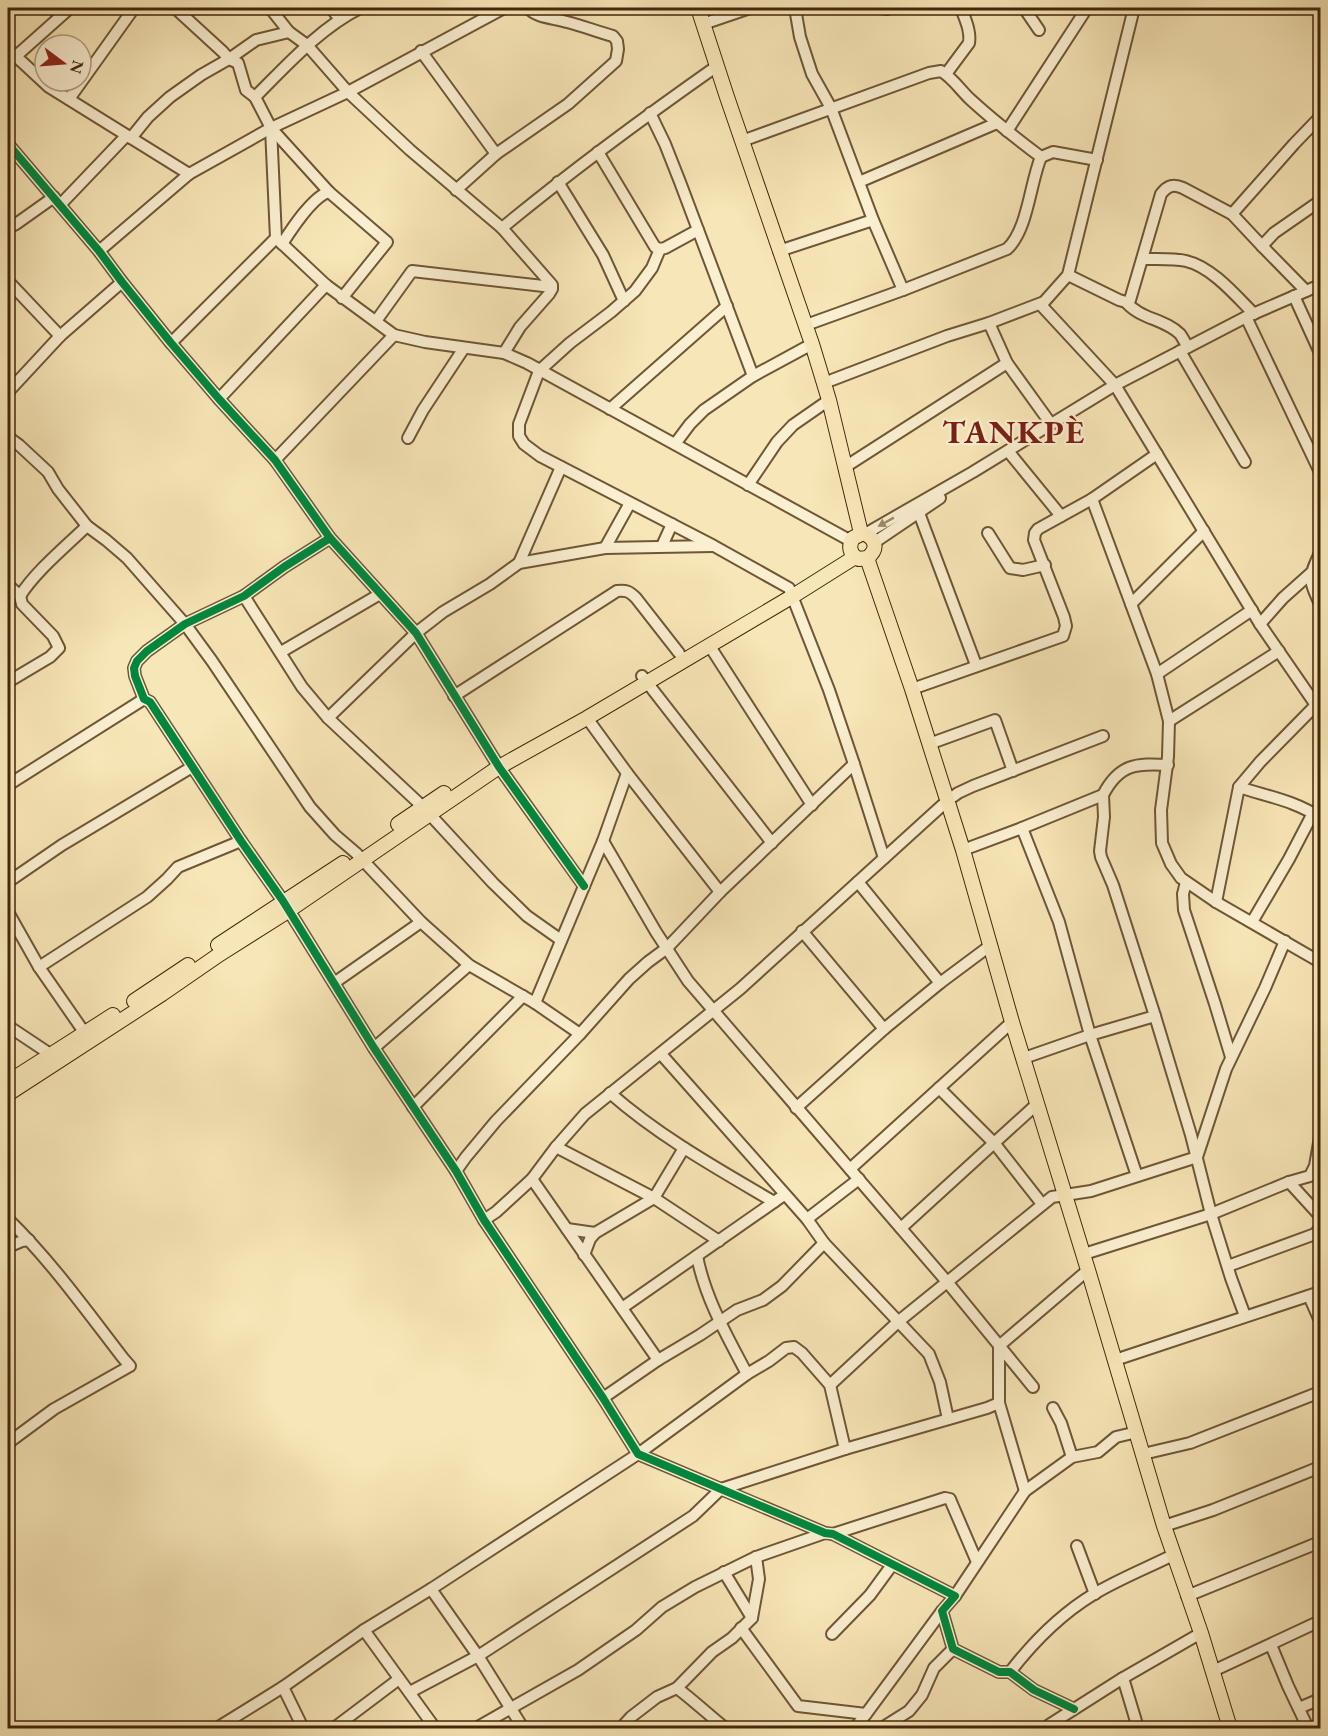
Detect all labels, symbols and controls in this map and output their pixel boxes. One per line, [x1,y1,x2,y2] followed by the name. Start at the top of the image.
[33,33,93,93] north arrow
[65,58,89,76] text: N
[942,410,1086,453] district label: TANKPÈ
[878,516,894,527] one-way arrow

